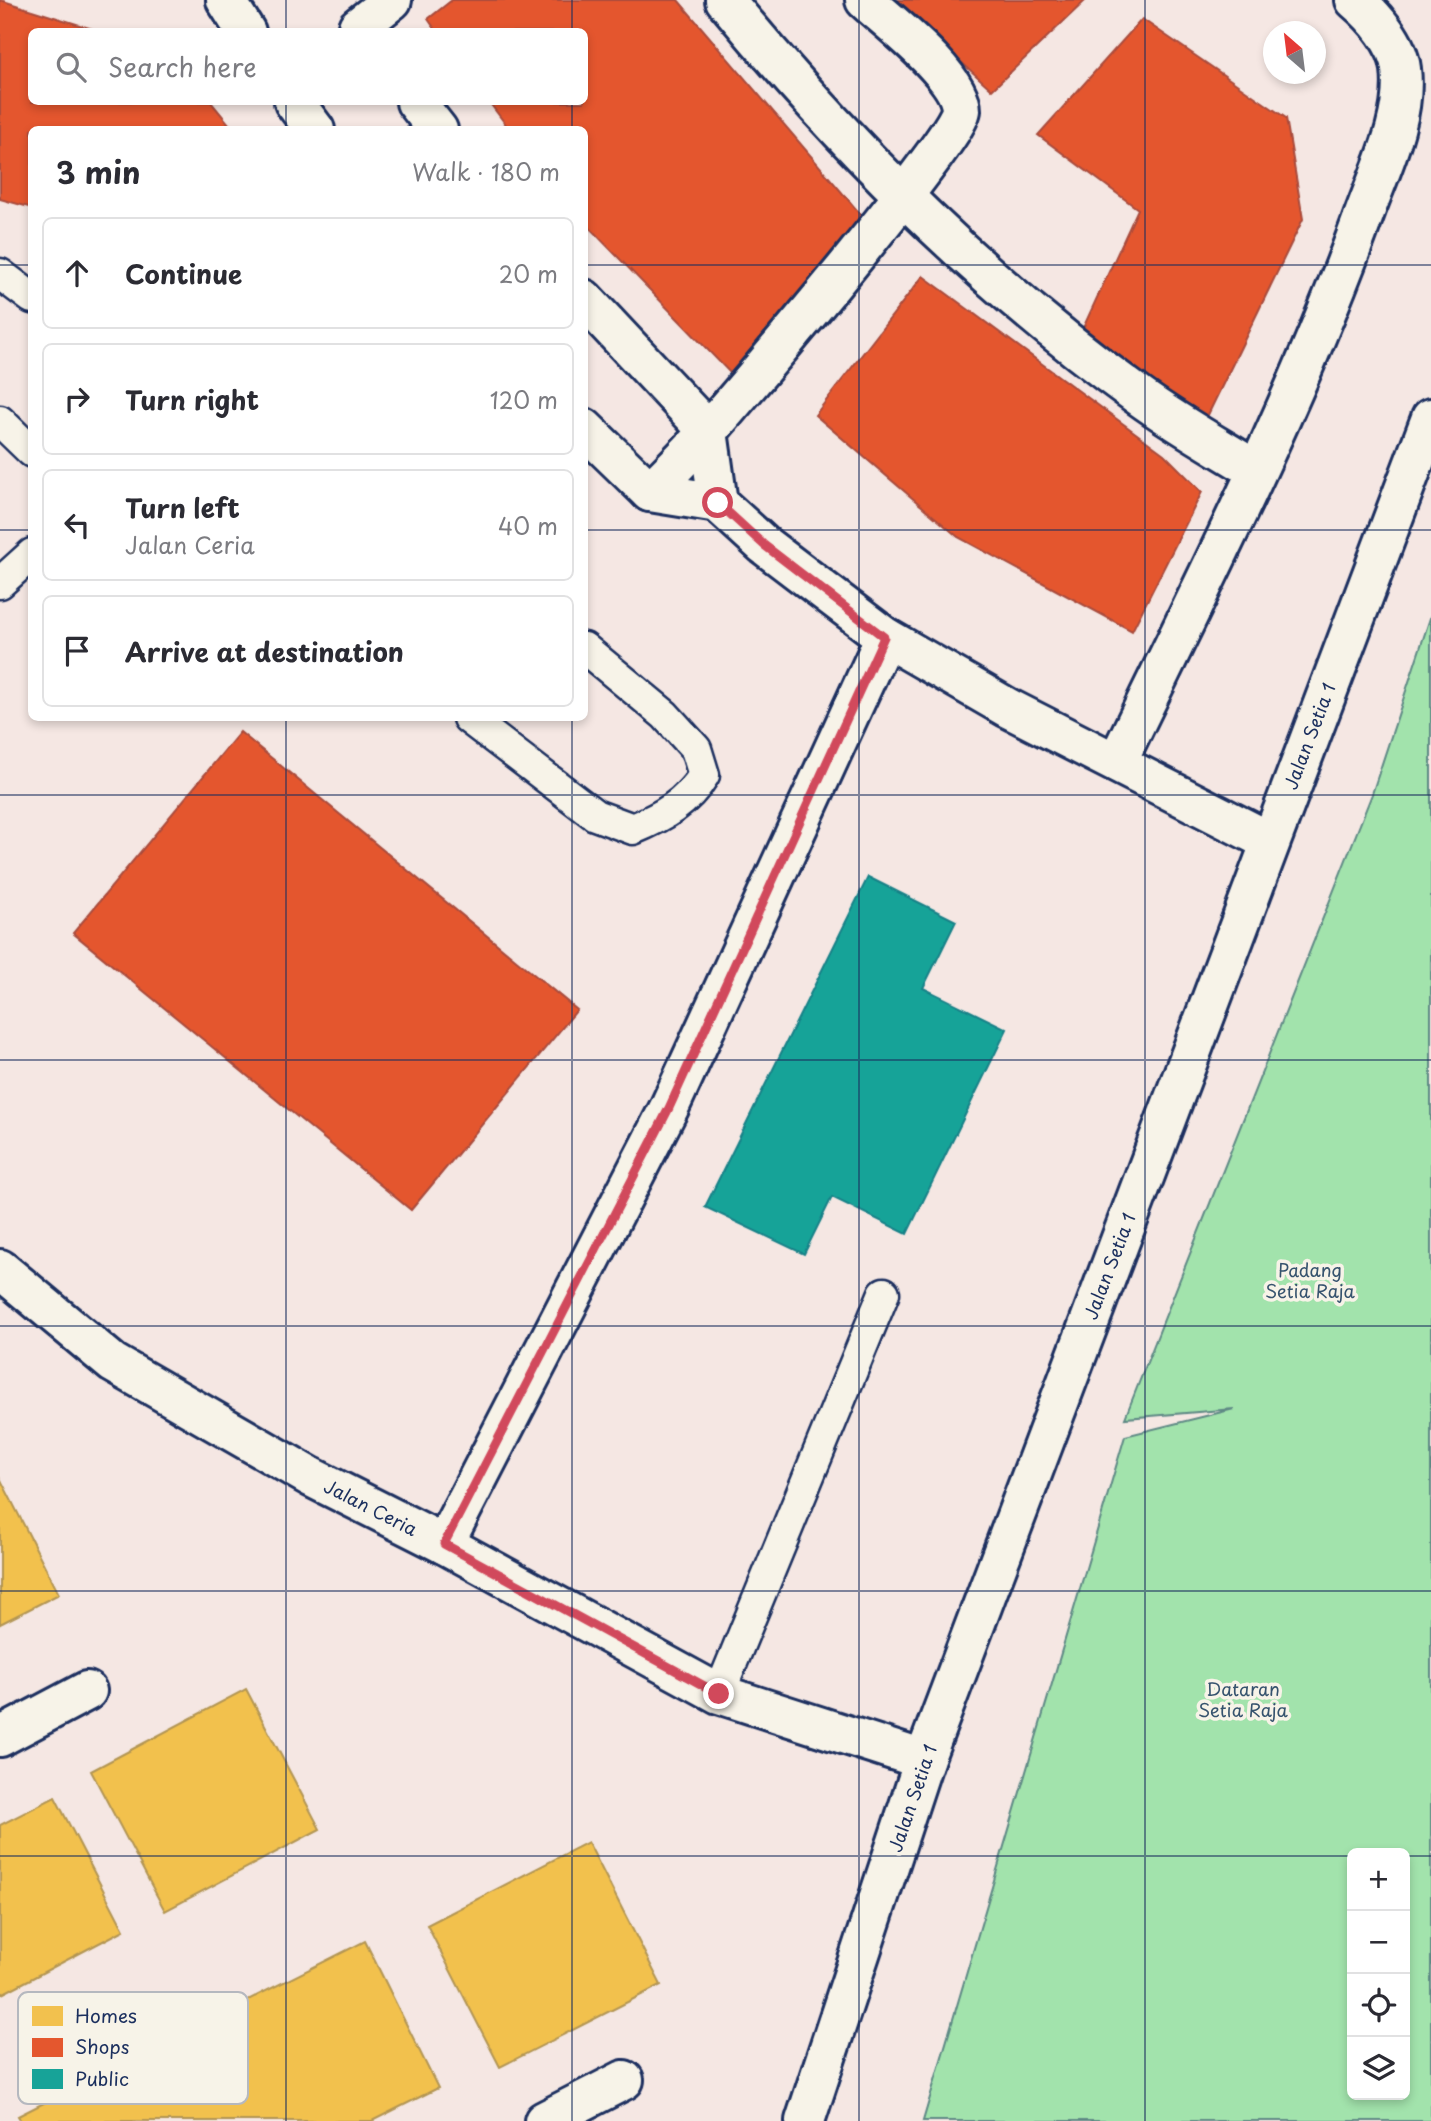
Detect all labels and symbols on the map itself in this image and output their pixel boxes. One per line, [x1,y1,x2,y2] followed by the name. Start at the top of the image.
[1263,21,1326,84] north arrow
[702,487,733,518] route start
[1276,679,1342,793] street label: Jalan Setia 1
[1076,1209,1142,1323] street label: Jalan Setia 1
[1265,1256,1356,1304] park label: Padang Setia Raja
[320,1472,423,1542] street label: Jalan Ceria
[1198,1675,1289,1723] park label: Dataran Setia Raja
[703,1678,734,1709] route end
[881,1741,943,1855] street label: Jalan Setia 1
[18,1992,248,2104] legend
[75,2001,137,2029] text: Homes
[75,2032,129,2060] text: Shops
[75,2064,129,2092] text: Public

